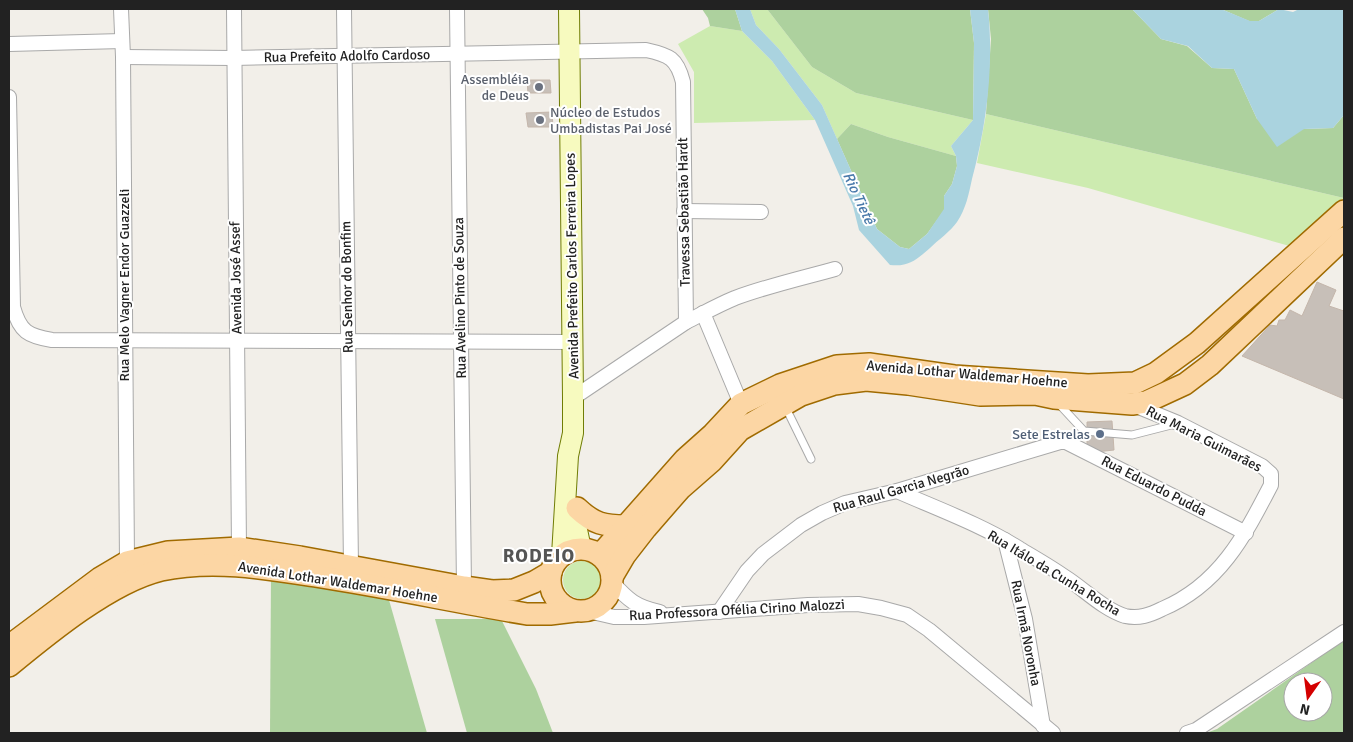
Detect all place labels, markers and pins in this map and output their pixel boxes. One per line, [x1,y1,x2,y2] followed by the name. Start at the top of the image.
[461,71,529,104] place label: Assembléia de Deus
[533,81,545,93] marker: Assembléia de Deus
[550,104,672,137] place label: Núcleo de Estudos Umbadistas Pai José
[534,114,546,126] marker: Núcleo de Estudos Umbadistas Pai José
[1012,426,1090,443] place label: Sete Estrelas
[1094,428,1106,440] marker: Sete Estrelas

